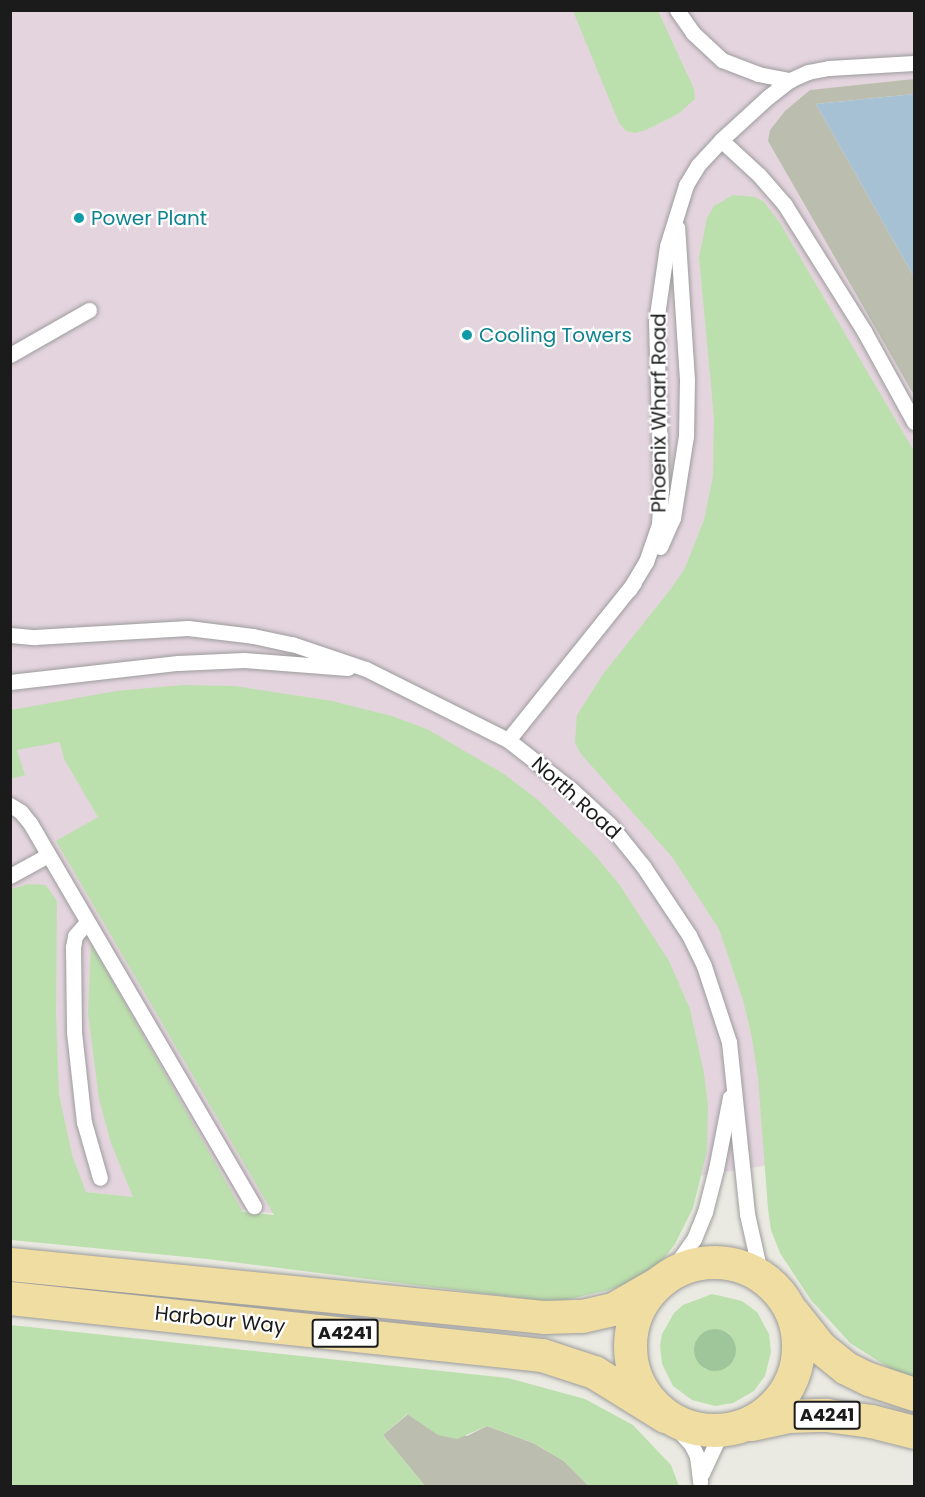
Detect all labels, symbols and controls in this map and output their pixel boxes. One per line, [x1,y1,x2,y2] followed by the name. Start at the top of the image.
[91,206,207,230] place label: Power Plant
[72,211,86,225] marker: Power Plant
[647,313,671,513] street label: Phoenix Wharf Road
[479,323,632,347] place label: Cooling Towers
[460,328,474,342] marker: Cooling Towers
[526,752,626,844] street label: North Road
[154,1301,286,1339] street label: Harbour Way
[310,1318,380,1348] road number: A4241
[792,1400,862,1430] road number: A4241

